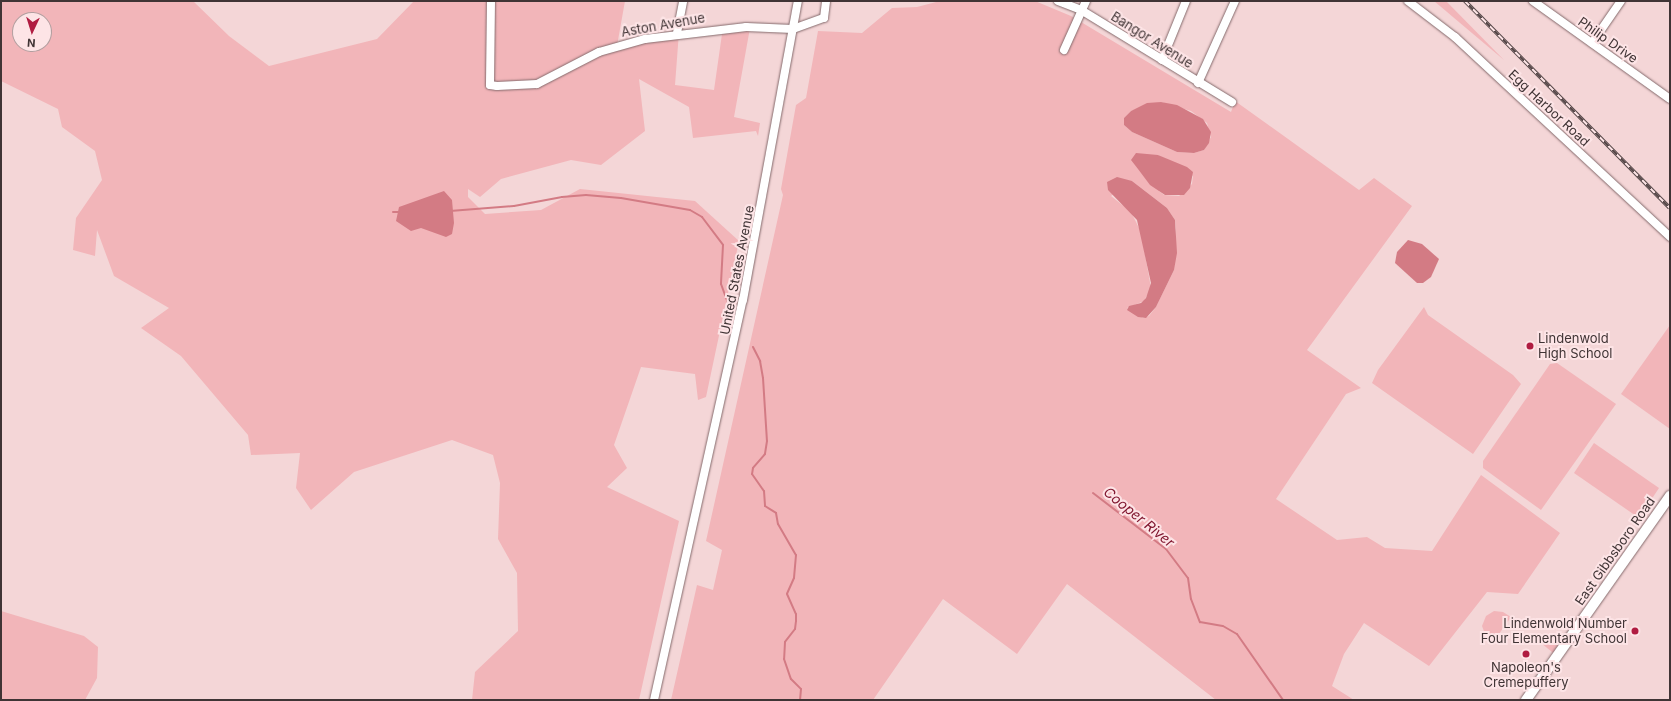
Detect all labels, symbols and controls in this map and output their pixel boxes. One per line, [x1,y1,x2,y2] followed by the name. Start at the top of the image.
[1108,9,1196,71] street label: Bangor Avenue
[620,10,706,40] street label: Aston Avenue
[12,12,52,52] north arrow
[1575,14,1641,66] street label: Philip Drive
[27,36,36,50] text: N
[1505,66,1593,150] street label: Egg Harbor Road
[717,204,757,336] street label: United States Avenue
[1538,331,1612,362] place label: Lindenwold High School
[1525,341,1535,351] marker: Lindenwold High School
[1100,483,1178,551] water label: Cooper River
[1572,494,1658,608] street label: East Gibbsboro Road
[1481,616,1627,647] place label: Lindenwold Number Four Elementary School
[1630,626,1640,636] marker: Lindenwold Number Four Elementary School
[1521,649,1531,659] marker: Napoleon's Cremepuffery
[1483,660,1569,691] place label: Napoleon's Cremepuffery

